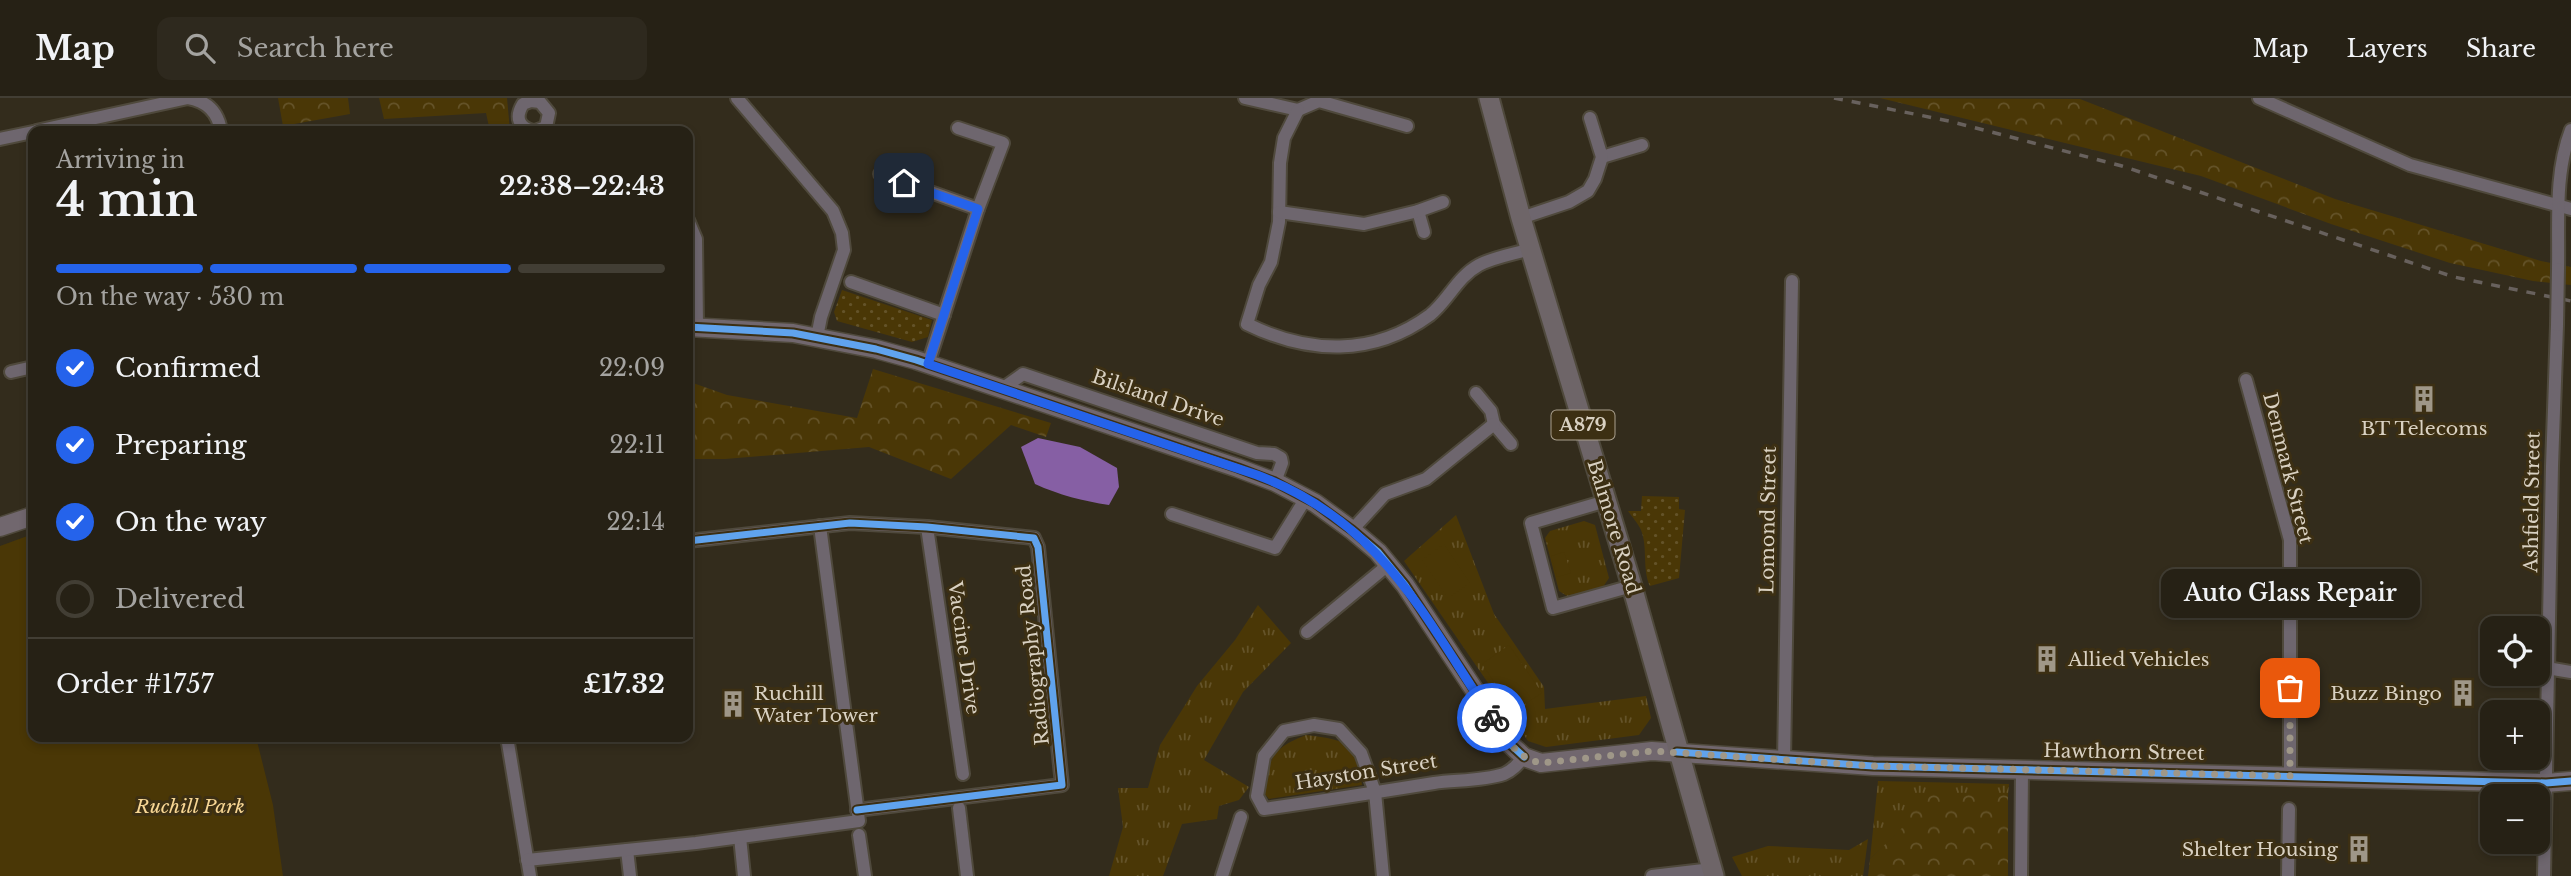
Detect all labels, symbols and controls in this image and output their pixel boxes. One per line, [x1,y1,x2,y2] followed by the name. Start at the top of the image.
[157,17,647,80] search box
[35,28,115,69] text: Map
[181,29,219,67] icon: search
[237,32,394,64] text: Search here
[2253,34,2309,63] text: Map
[2347,34,2428,63] text: Layers
[2466,34,2536,63] text: Share
[56,146,185,174] text: Arriving in
[874,153,934,213] pin
[885,164,923,202] icon: home
[499,170,665,202] text: 22:38–22:43
[56,171,198,228] text: 4 min
[56,283,284,311] text: On the way · 530 m
[56,349,94,387] icon: check
[115,352,260,384] text: Confirmed
[599,354,665,382] text: 22:09
[1089,365,1227,431] street label: Bilsland Drive
[2409,384,2439,414] building icon: BT Telecoms
[2258,390,2318,547] street label: Denmark Street
[1552,410,1614,440] road number: A879
[2361,417,2487,440] place label: BT Telecoms
[56,426,94,464] icon: check
[115,429,247,461] text: Preparing
[2519,430,2545,574] street label: Ashfield Street
[610,431,665,459] text: 22:11
[1755,445,1781,594] street label: Lomond Street
[1583,457,1645,597] street label: Balmore Road
[56,503,94,541] icon: check
[115,506,267,538] text: On the way
[606,508,665,536] text: 22:14
[1012,563,1054,746] street label: Radiography Road
[2160,569,2420,618] callout: Auto Glass Repair
[943,579,985,716] street label: Vaccine Drive
[2184,579,2397,607] text: Auto Glass Repair
[115,583,245,615] text: Delivered
[2480,616,2550,854] map controls
[2480,616,2550,686] button: locate
[2032,644,2062,674] building icon: Allied Vehicles
[2067,648,2210,671] place label: Allied Vehicles
[2260,658,2320,718] pin
[56,668,214,700] text: Order #1757
[583,668,665,700] text: £17.32
[2271,669,2309,707] icon: bag
[2448,678,2478,708] building icon: Buzz Bingo
[753,682,878,727] place label: Ruchill Water Tower
[2330,682,2442,705] place label: Buzz Bingo
[1457,683,1527,753] courier
[718,689,748,719] building icon: Ruchill Water Tower
[1473,699,1511,737] icon: bike
[2480,700,2550,770] button: +
[2043,739,2206,765] street label: Hawthorn Street
[1293,749,1439,795] street label: Hayston Street
[2480,784,2550,854] button: −
[134,795,245,818] park label: Ruchill Park
[2344,834,2374,864] building icon: Shelter Housing
[2182,838,2339,861] place label: Shelter Housing

